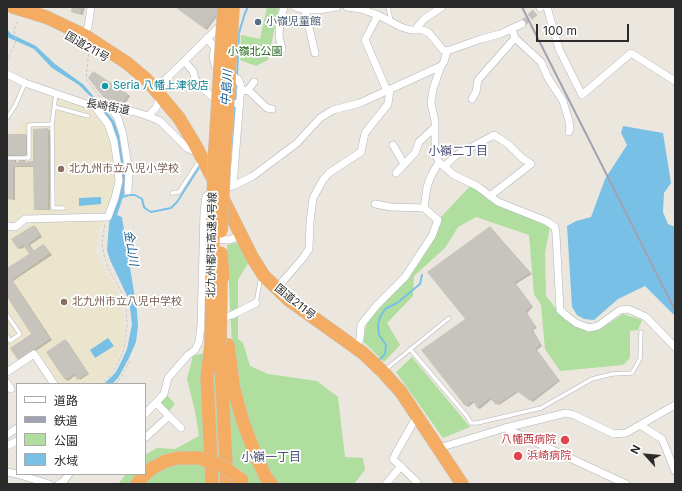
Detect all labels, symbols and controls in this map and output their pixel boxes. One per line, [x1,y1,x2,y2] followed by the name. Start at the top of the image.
[266,15,321,29] place label: 小嶺児童館
[538,16,631,42] scale bar
[253,17,263,27] marker: 小嶺児童館
[543,23,577,38] text: 100 m
[63,29,111,65] street label: 国道211号
[228,45,282,59] park label: 小嶺北公園
[219,70,235,106] water label: 中島川
[113,79,209,93] place label: Seria 八幡上津役店
[100,81,110,91] marker: Seria 八幡上津役店
[85,97,131,117] street label: 長崎街道
[428,144,488,158] district label: 小嶺二丁目
[69,162,179,176] place label: 北九州市立八児小学校
[56,164,66,174] marker: 北九州市立八児小学校
[204,192,220,298] street label: 北九州都市高速4号線
[121,229,141,267] water label: 金山川
[272,282,318,322] street label: 国道211号
[72,295,182,309] place label: 北九州市立八児中学校
[59,297,69,307] marker: 北九州市立八児中学校
[16,383,146,475] legend
[54,393,78,408] text: 道路
[54,413,78,428] text: 鉄道
[54,433,78,448] text: 公園
[501,433,556,447] place label: 八幡西病院
[559,434,571,446] marker: 八幡西病院
[626,435,666,475] north arrow
[627,443,643,456] text: N
[527,449,571,463] place label: 浜崎病院
[241,450,301,464] district label: 小嶺一丁目
[512,450,524,462] marker: 浜崎病院
[54,453,78,468] text: 水域

